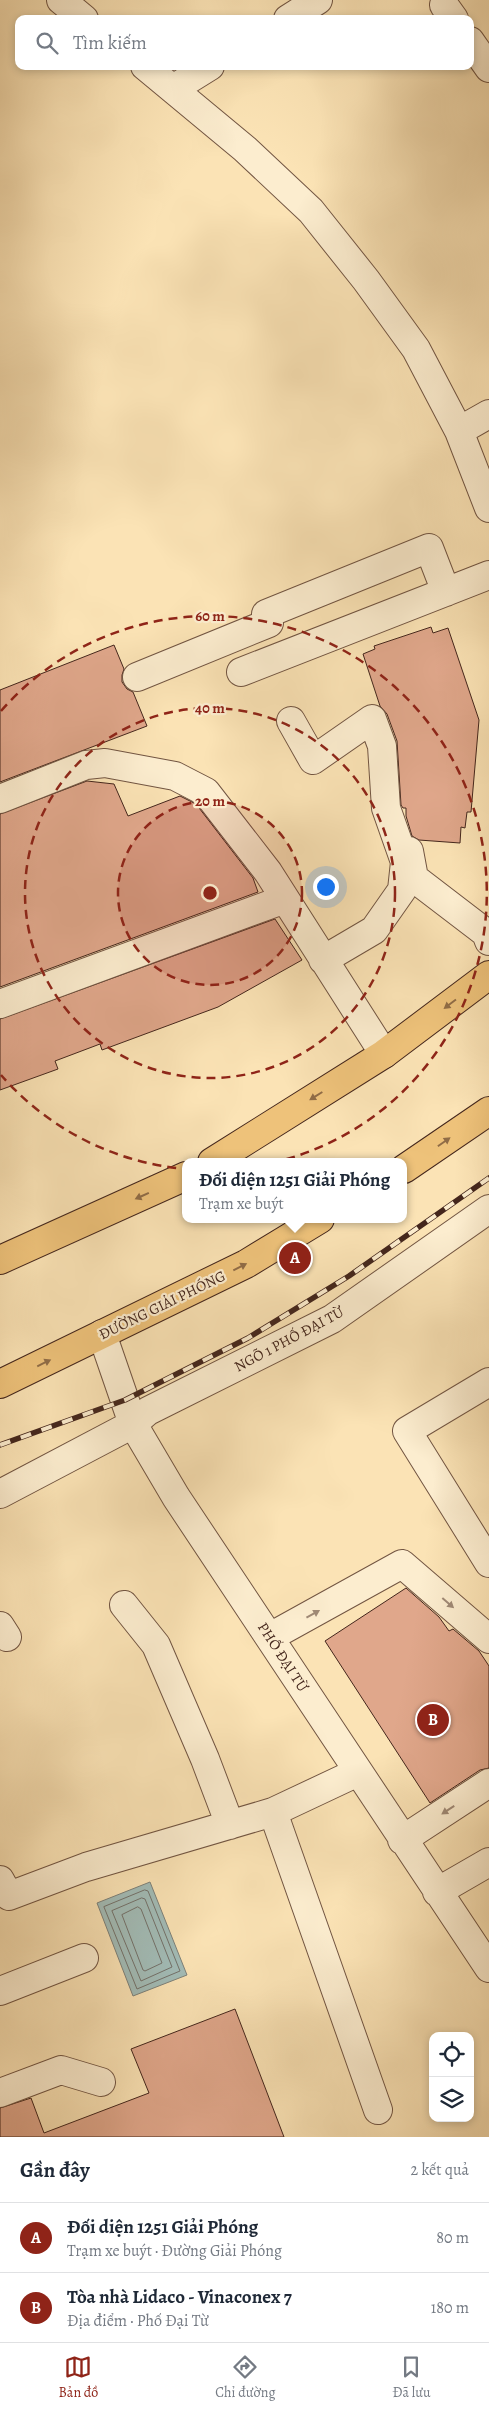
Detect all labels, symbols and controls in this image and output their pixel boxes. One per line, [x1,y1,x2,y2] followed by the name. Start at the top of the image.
[15,15,474,70] search box
[33,29,61,57] icon: search
[73,30,147,56] text: Tìm kiếm
[195,606,225,626] text: 60 m
[195,698,225,718] text: 40 m
[195,791,225,811] text: 20 m
[313,874,339,900] your location
[201,884,219,902] centre of rings
[444,999,457,1010] one-way arrow
[310,1092,323,1101] one-way arrow
[437,1137,451,1147] one-way arrow
[182,1158,407,1223] popup
[199,1167,390,1193] text: Đối diện 1251 Giải Phóng
[135,1193,149,1201] one-way arrow
[199,1193,284,1215] text: Trạm xe buýt
[279,1239,311,1277] pin: A
[233,1263,247,1271] one-way arrow
[95,1266,229,1344] street label: ĐƯỜNG GIẢI PHÓNG
[231,1301,348,1376] street label: NGÕ 1 PHỐ ĐẠI TỪ
[37,1359,51,1367] one-way arrow
[441,1598,454,1609] one-way arrow
[306,1609,320,1618] one-way arrow
[253,1618,313,1696] street label: PHỐ ĐẠI TỪ
[417,1701,449,1739] pin: B
[442,1805,455,1814] one-way arrow
[429,2032,474,2122] map controls
[429,2032,474,2077] button: locate
[429,2077,474,2122] button: layers
[20,2156,90,2184] text: Gần đây
[411,2159,469,2181] text: 2 kết quả
[67,2214,258,2240] text: Đối diện 1251 Giải Phóng
[31,2227,41,2249] text: A
[436,2227,469,2249] text: 80 m
[67,2240,282,2262] text: Trạm xe buýt · Đường Giải Phóng
[67,2284,292,2310] text: Tòa nhà Lidaco - Vinaconex 7
[31,2297,41,2319] text: B
[431,2297,469,2319] text: 180 m
[67,2310,209,2332] text: Địa điểm · Phố Đại Từ
[59,2353,98,2402] tab: Bản đồ
[215,2353,275,2402] tab: Chỉ đường
[393,2353,430,2402] tab: Đã lưu

